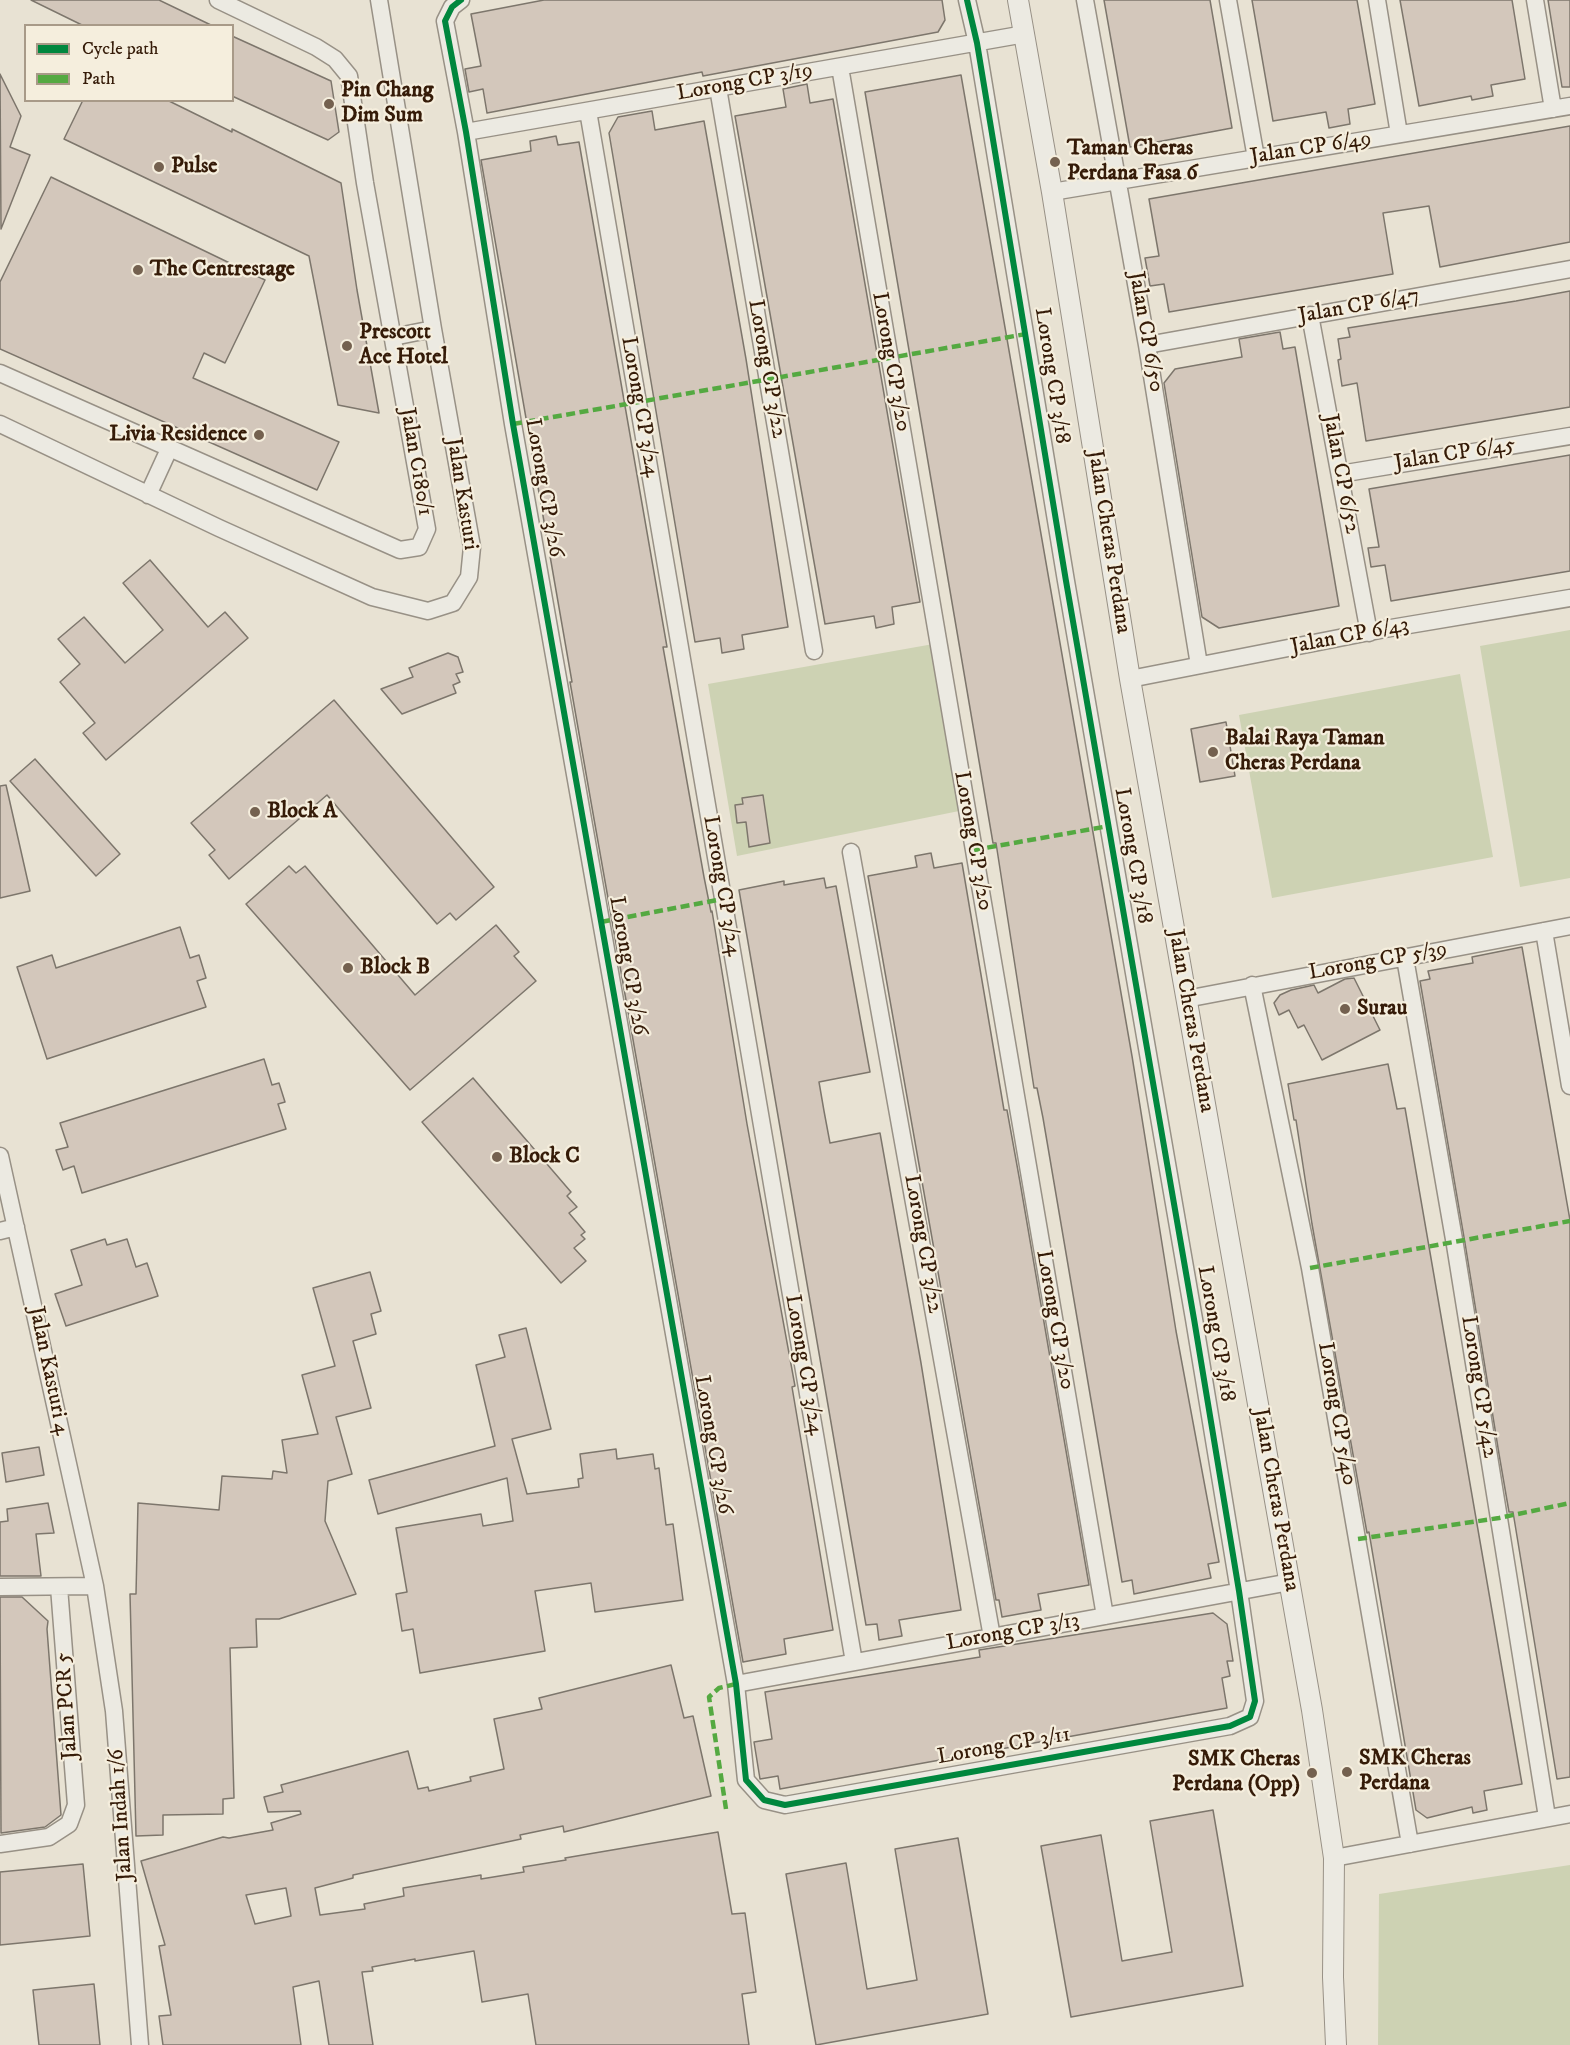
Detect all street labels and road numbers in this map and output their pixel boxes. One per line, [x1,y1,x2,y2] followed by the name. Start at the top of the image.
[675,58,815,108] street label: Lorong CP 3/19
[1248,126,1374,172] street label: Jalan CP 6/49
[1121,270,1169,394] street label: Jalan CP 6/50
[1296,283,1422,331] street label: Jalan CP 6/47
[865,290,915,434] street label: Lorong CP 3/20
[741,298,791,440] street label: Lorong CP 3/22
[1027,306,1075,446] street label: Lorong CP 3/18
[614,335,664,479] street label: Lorong CP 3/24
[392,406,438,518] street label: Jalan C180/1
[1315,412,1365,536] street label: Jalan CP 6/52
[518,416,568,560] street label: Lorong CP 3/26
[1393,432,1517,478] street label: Jalan CP 6/45
[439,436,483,552] street label: Jalan Kasturi
[1080,448,1136,636] street label: Jalan Cheras Perdana
[1289,613,1411,661] street label: Jalan CP 6/43
[947,769,997,913] street label: Lorong CP 3/20
[1107,786,1157,926] street label: Lorong CP 3/18
[696,814,746,958] street label: Lorong CP 3/24
[602,894,652,1038] street label: Lorong CP 3/26
[1161,927,1219,1115] street label: Jalan Cheras Perdana
[1307,937,1449,987] street label: Lorong CP 5/39
[897,1173,947,1315] street label: Lorong CP 3/22
[1029,1248,1079,1392] street label: Lorong CP 3/20
[1190,1264,1240,1404] street label: Lorong CP 3/18
[778,1293,828,1437] street label: Lorong CP 3/24
[21,1304,75,1438] street label: Jalan Kasturi 4
[1454,1314,1502,1460] street label: Lorong CP 5/42
[1310,1340,1362,1488] street label: Lorong CP 5/40
[687,1373,737,1517] street label: Lorong CP 3/26
[1246,1406,1304,1594] street label: Jalan Cheras Perdana
[944,1608,1082,1658] street label: Lorong CP 3/13
[51,1651,85,1761] street label: Jalan PCR 5
[935,1722,1073,1772] street label: Lorong CP 3/11
[104,1748,140,1882] street label: Jalan Indah 1/6

